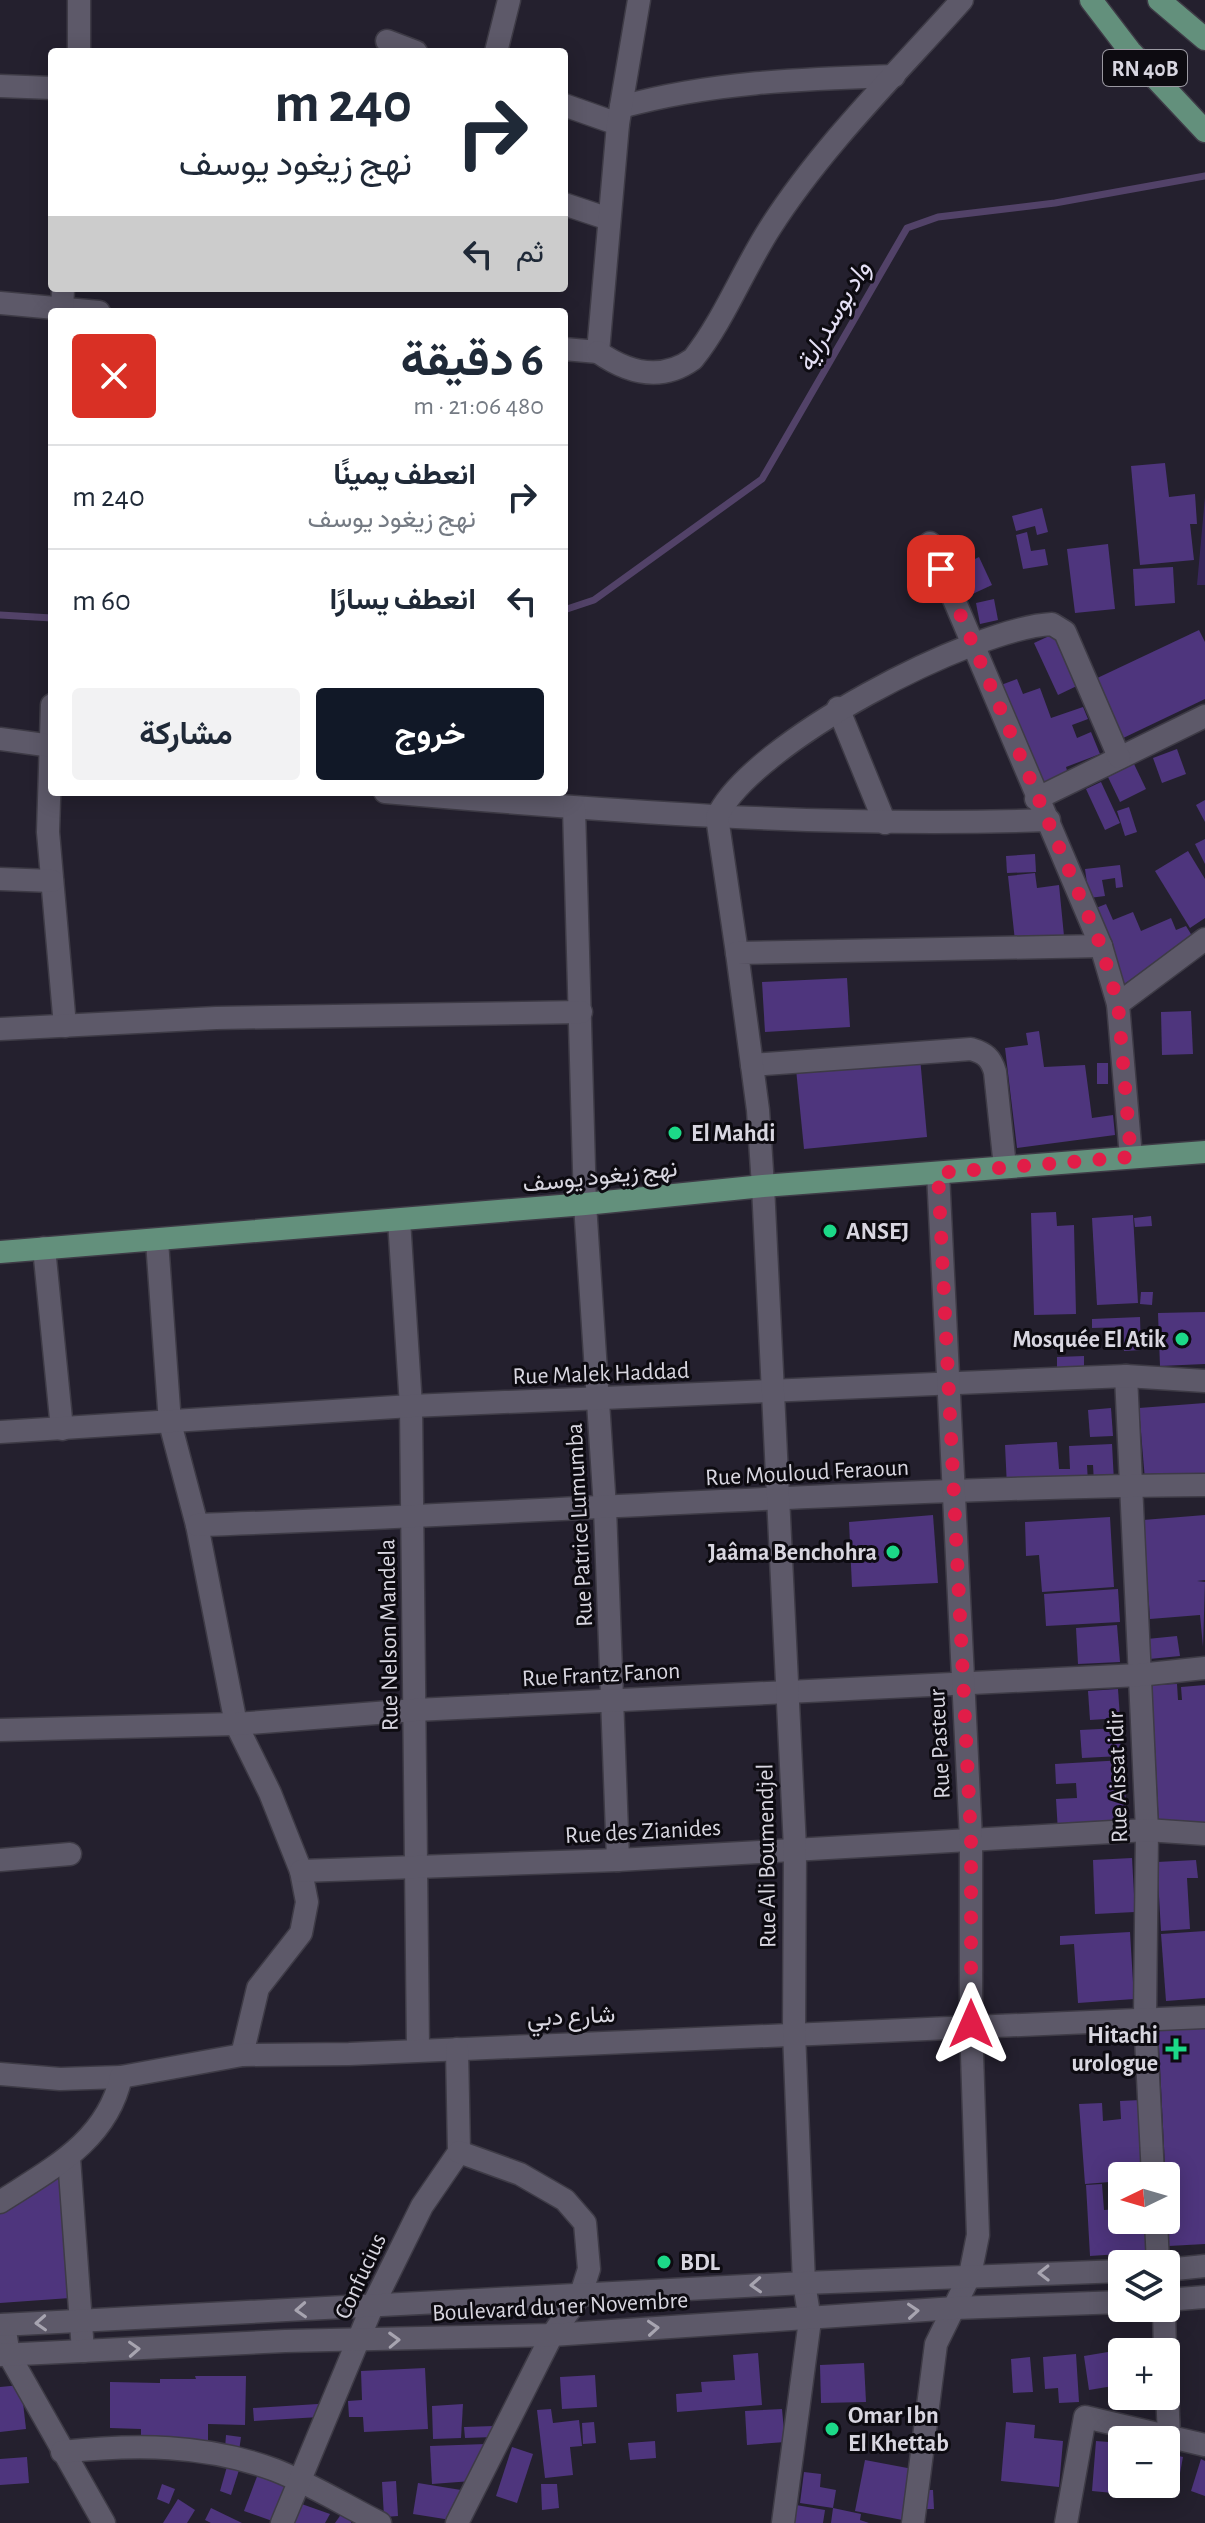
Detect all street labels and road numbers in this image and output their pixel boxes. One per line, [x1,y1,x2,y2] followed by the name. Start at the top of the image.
[1103,50,1187,86] road number: RN 40B
[522,1157,679,1201] street label: نهج زيغود يوسف
[512,1359,690,1389] street label: Rue Malek Haddad
[563,1422,597,1628] street label: Rue Patrice Lumumba
[704,1456,910,1490] street label: Rue Mouloud Feraoun
[375,1539,403,1731] street label: Rue Nelson Mandela
[521,1659,681,1691] street label: Rue Frantz Fanon
[925,1688,955,1800] street label: Rue Pasteur
[1104,1710,1132,1843] street label: Rue Aissat idir
[753,1764,781,1948] street label: Rue Ali Boumendjel
[564,1816,722,1848] street label: Rue des Zianides
[526,2003,616,2037] street label: شارع دبي
[331,2230,391,2323] street label: Confucius
[431,2288,689,2326] street label: Boulevard du 1er Novembre

